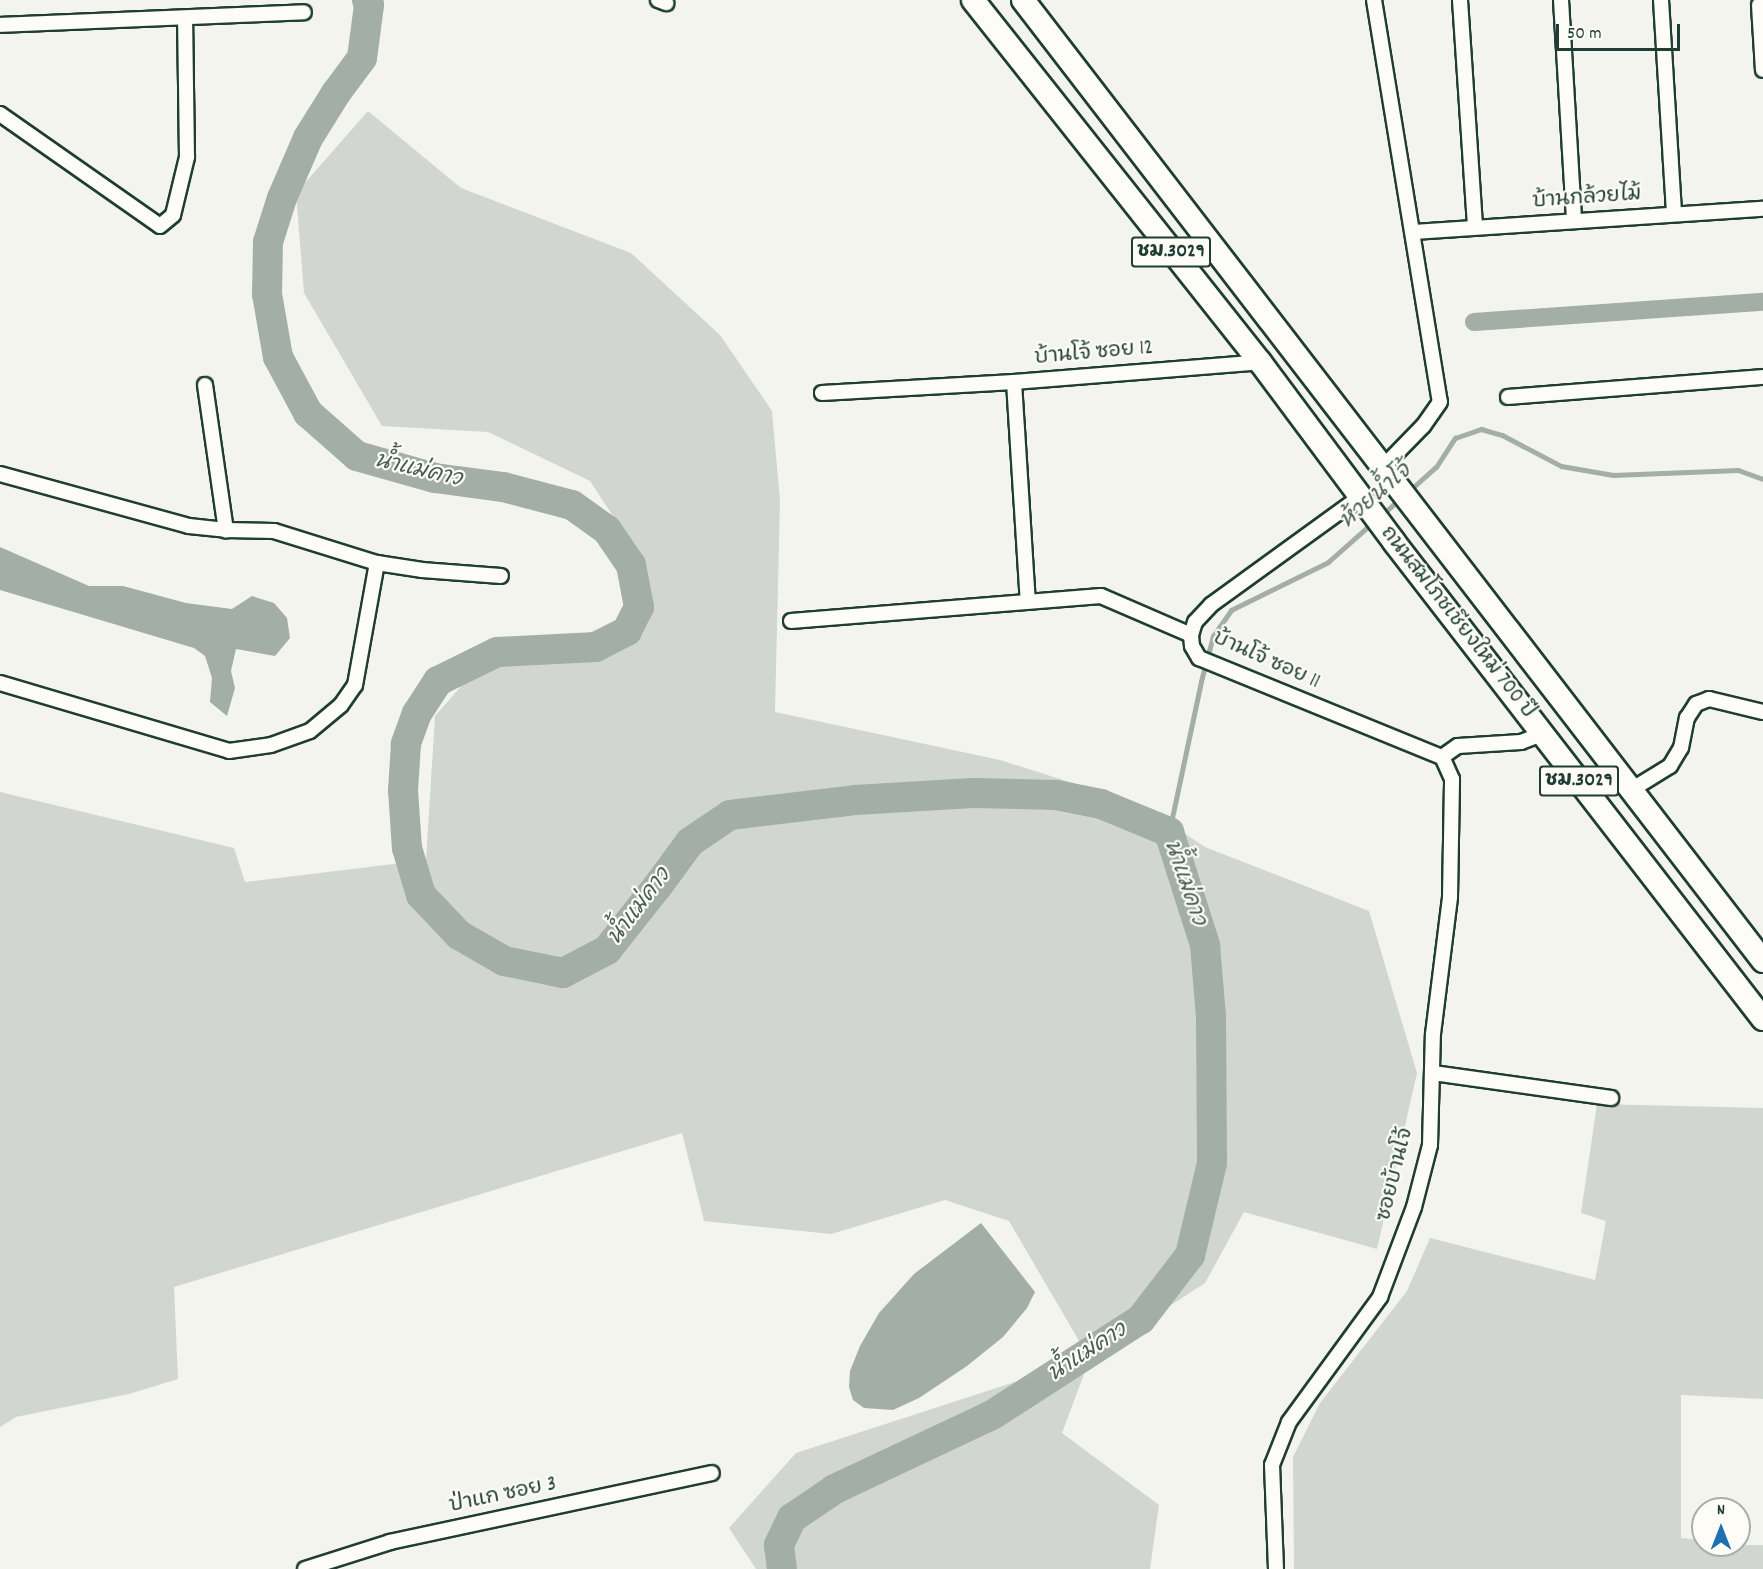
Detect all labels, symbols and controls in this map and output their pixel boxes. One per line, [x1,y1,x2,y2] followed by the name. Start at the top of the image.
[1559,12,1684,50] scale bar
[1567,22,1602,47] text: 50 m
[1532,183,1642,215] street label: บ้านกล้วยไม้
[1130,235,1212,269] road number: ชม.3029
[1034,336,1154,372] street label: บ้านโจ้ ซอย 12
[372,448,464,494] water label: น้ำแม่คาว
[1335,459,1417,535] water label: ห้วยน้ำโจ้
[1374,522,1540,724] street label: ถนนสมโภชเชียงใหม่ 700 ปี
[1209,626,1323,696] street label: บ้านโจ้ ซอย 11
[1538,764,1620,798] road number: ชม.3029
[1157,837,1211,929] water label: น้ำแม่คาว
[603,864,677,950] water label: น้ำแม่คาว
[1372,1126,1420,1224] street label: ซอยบ้านโจ้
[1044,1318,1132,1388] water label: น้ำแม่คาว
[447,1472,559,1520] street label: ป่าแก ซอย 3
[1691,1497,1751,1557] north arrow
[1717,1499,1725,1522] text: N

